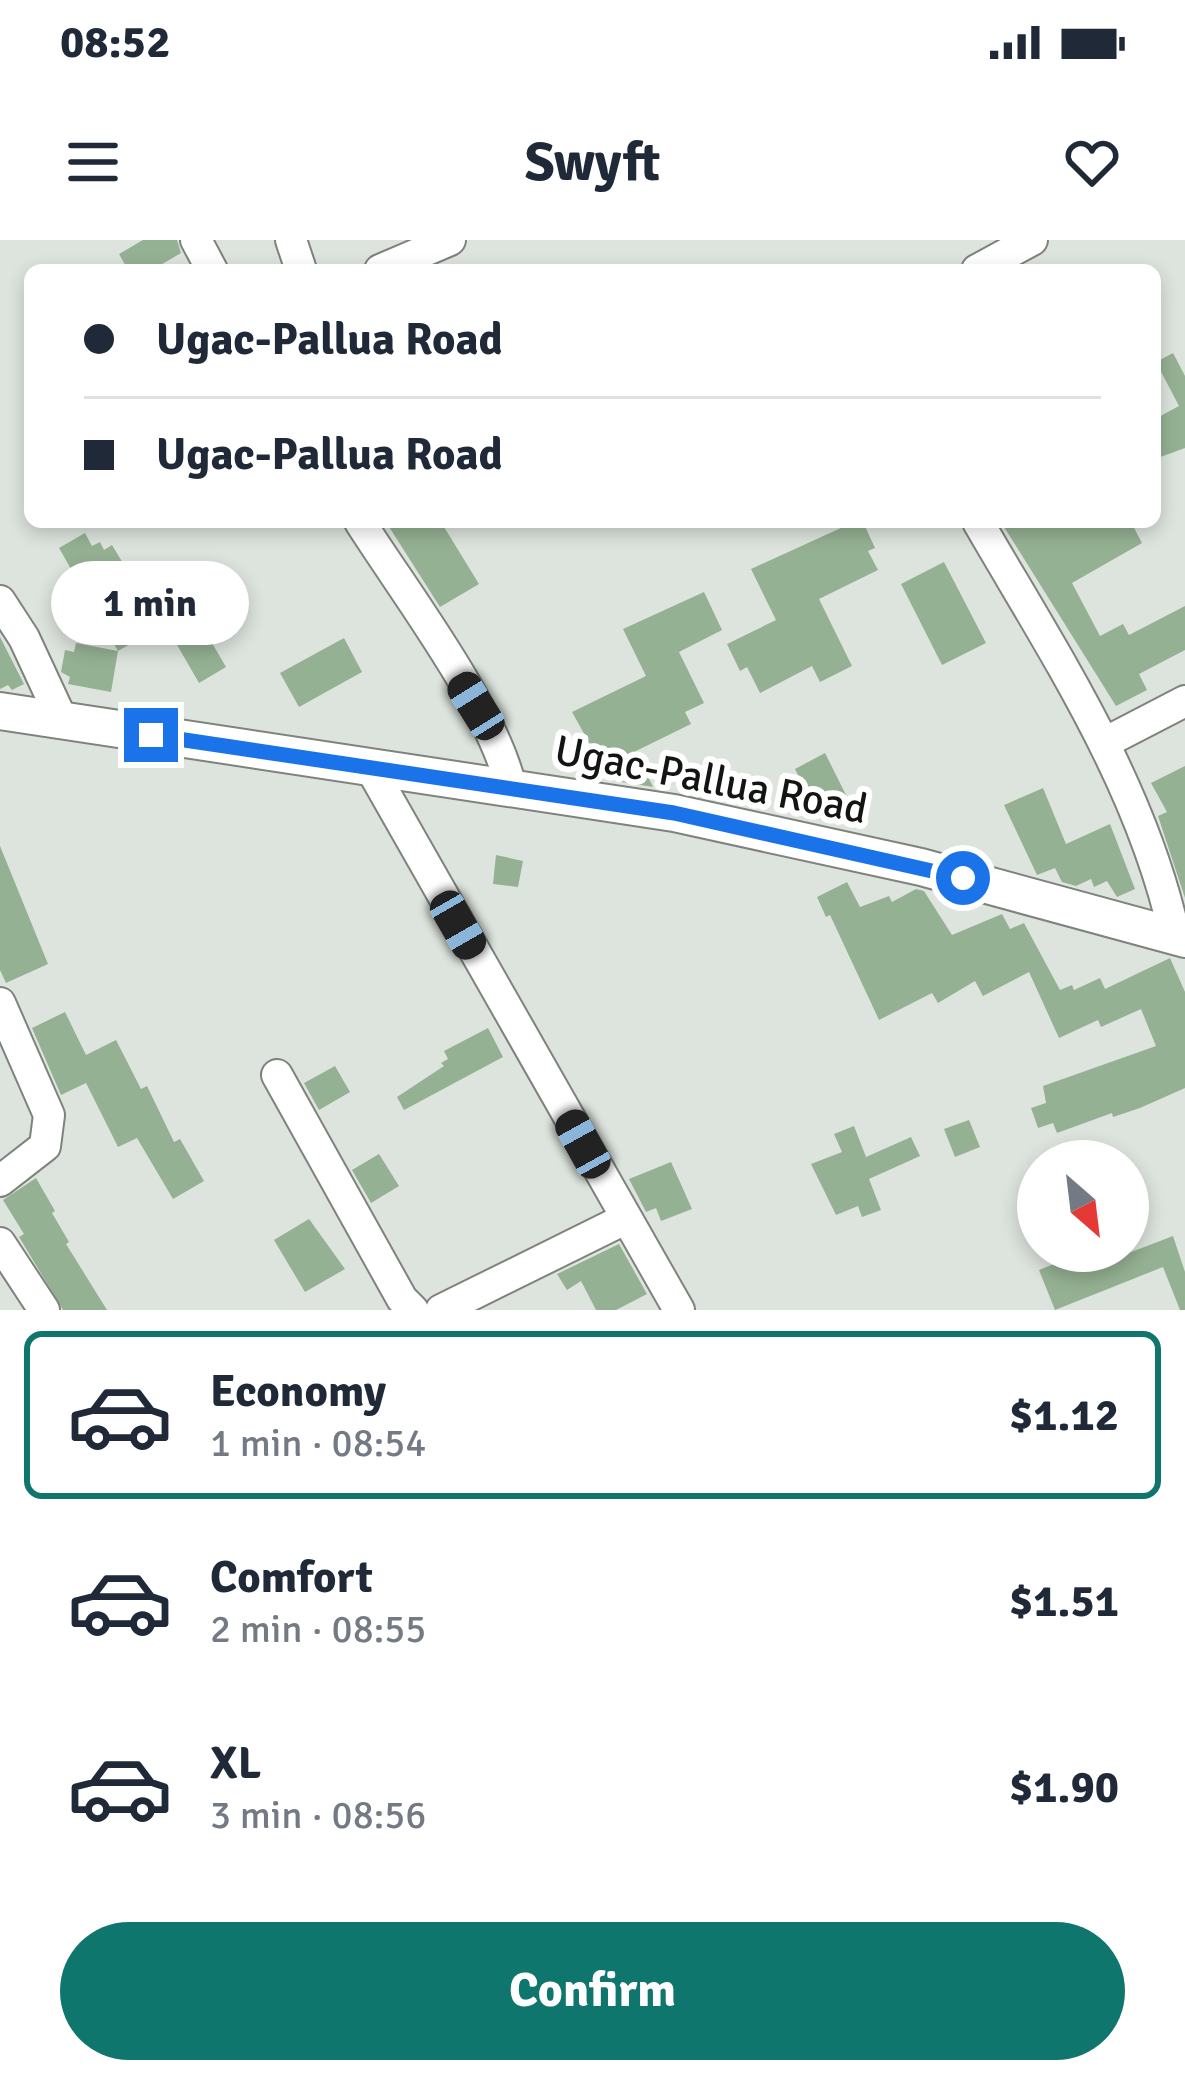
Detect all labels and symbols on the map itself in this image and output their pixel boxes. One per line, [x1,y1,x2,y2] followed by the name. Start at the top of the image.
[52,561,250,645] callout: 1 min
[442,666,510,746] car
[124,708,178,762] route end
[550,725,872,835] street label: Ugac-Pallua Road
[936,851,990,905] route start
[424,885,492,965] car
[550,1104,616,1184] car
[1017,1140,1149,1272] north arrow

